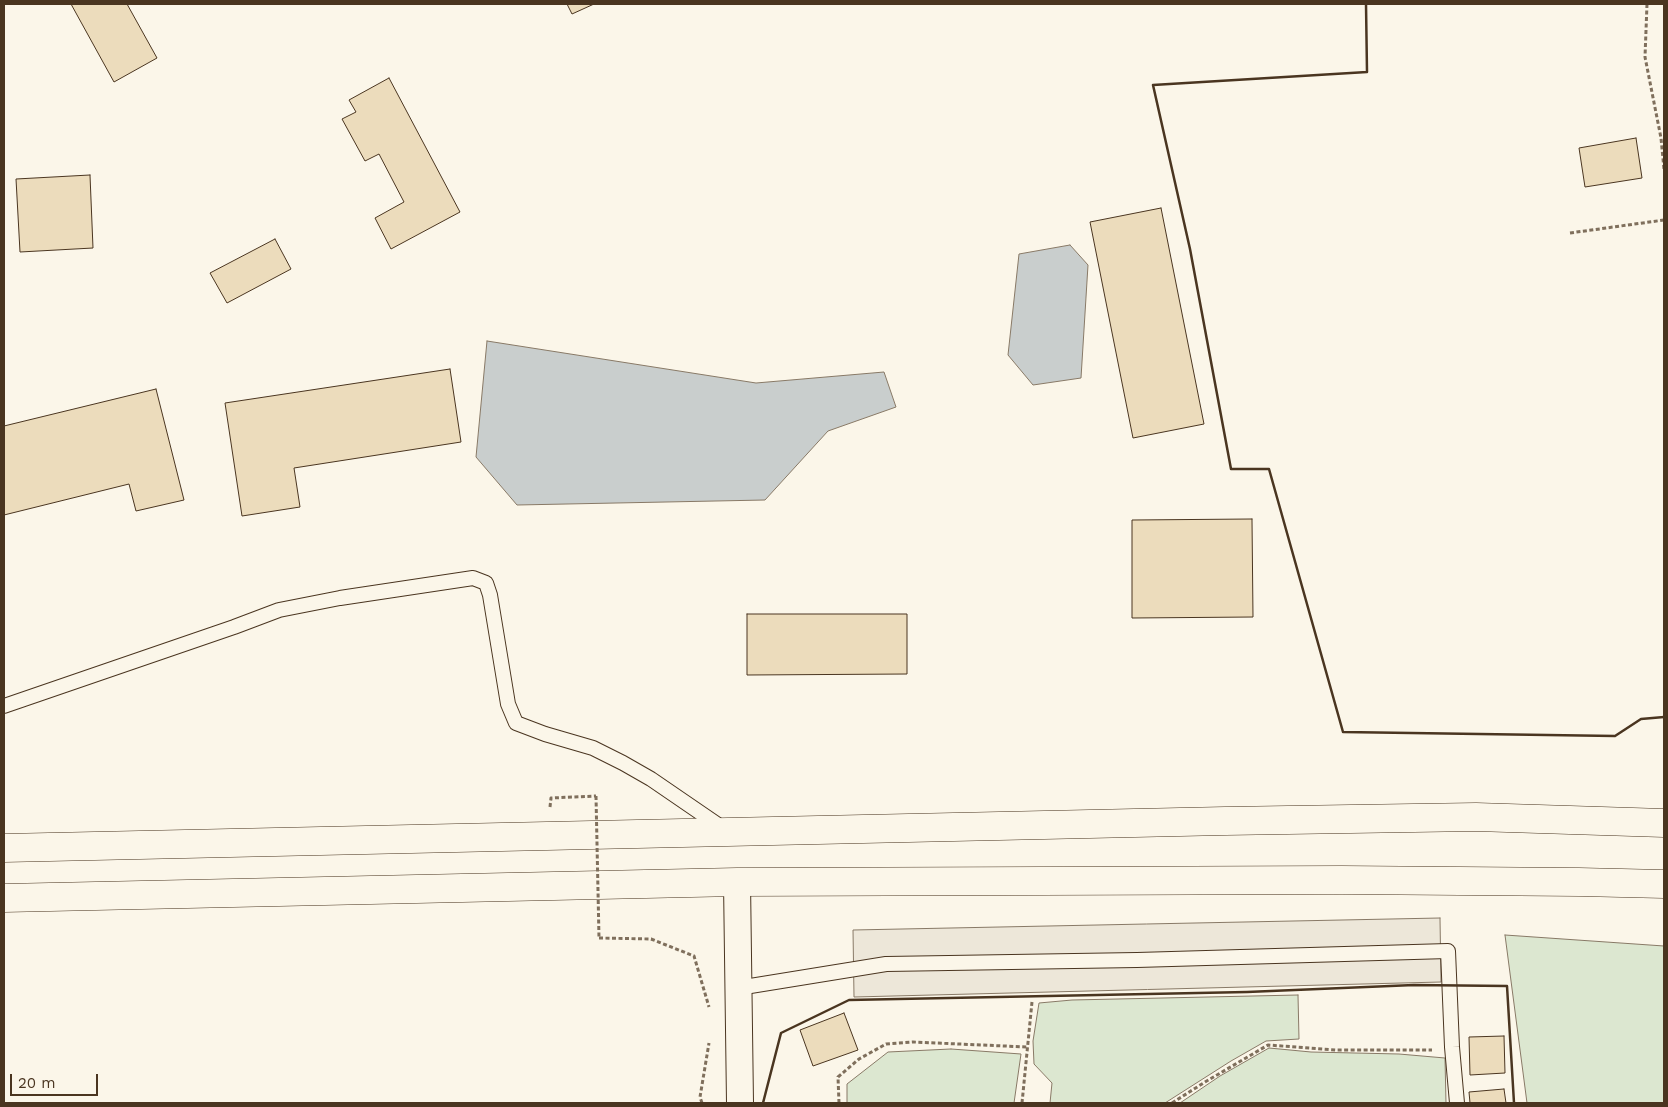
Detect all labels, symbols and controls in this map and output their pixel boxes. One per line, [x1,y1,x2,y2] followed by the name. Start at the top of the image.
[12,1064,100,1096] scale bar
[18,1074,56,1092] text: 20 m

